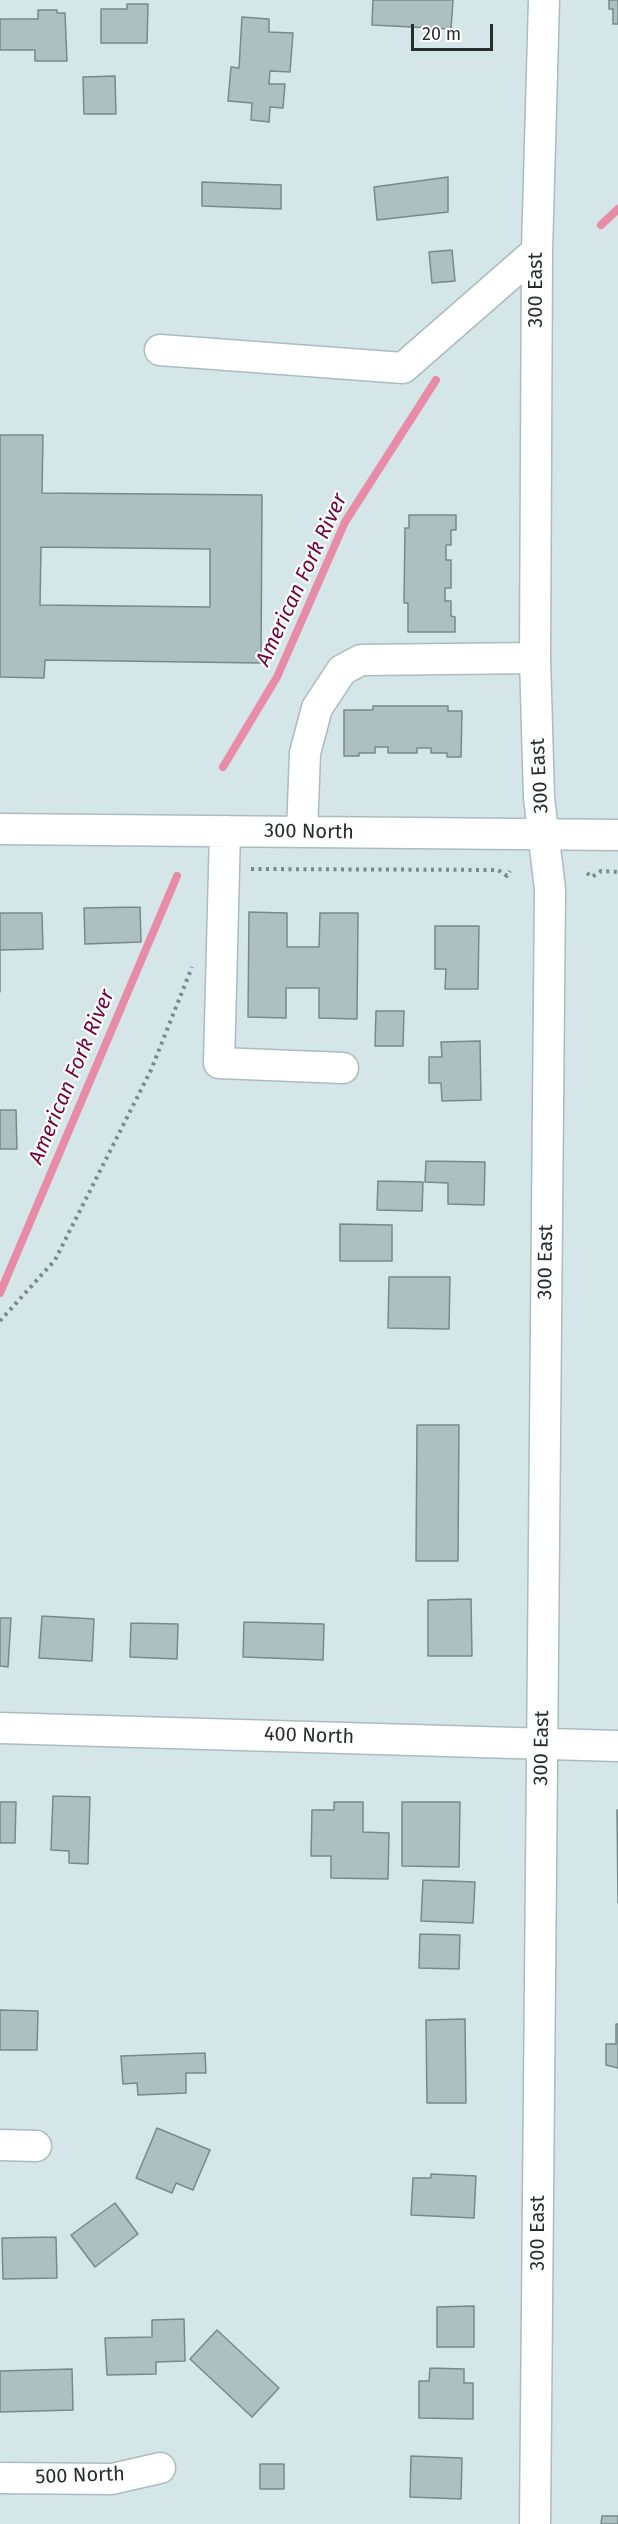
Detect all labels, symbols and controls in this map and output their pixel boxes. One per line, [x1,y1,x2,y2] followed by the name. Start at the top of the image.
[414,12,496,50] scale bar
[422,23,461,45] text: 20 m
[524,252,548,328] street label: 300 East
[251,490,353,670] water label: American Fork River
[526,738,554,814] street label: 300 East
[264,819,354,845] street label: 300 North
[24,986,120,1168] water label: American Fork River
[533,1224,559,1300] street label: 300 East
[529,1710,555,1786] street label: 300 East
[263,1722,355,1750] street label: 400 North
[526,2195,550,2271] street label: 300 East
[35,2462,125,2490] street label: 500 North

